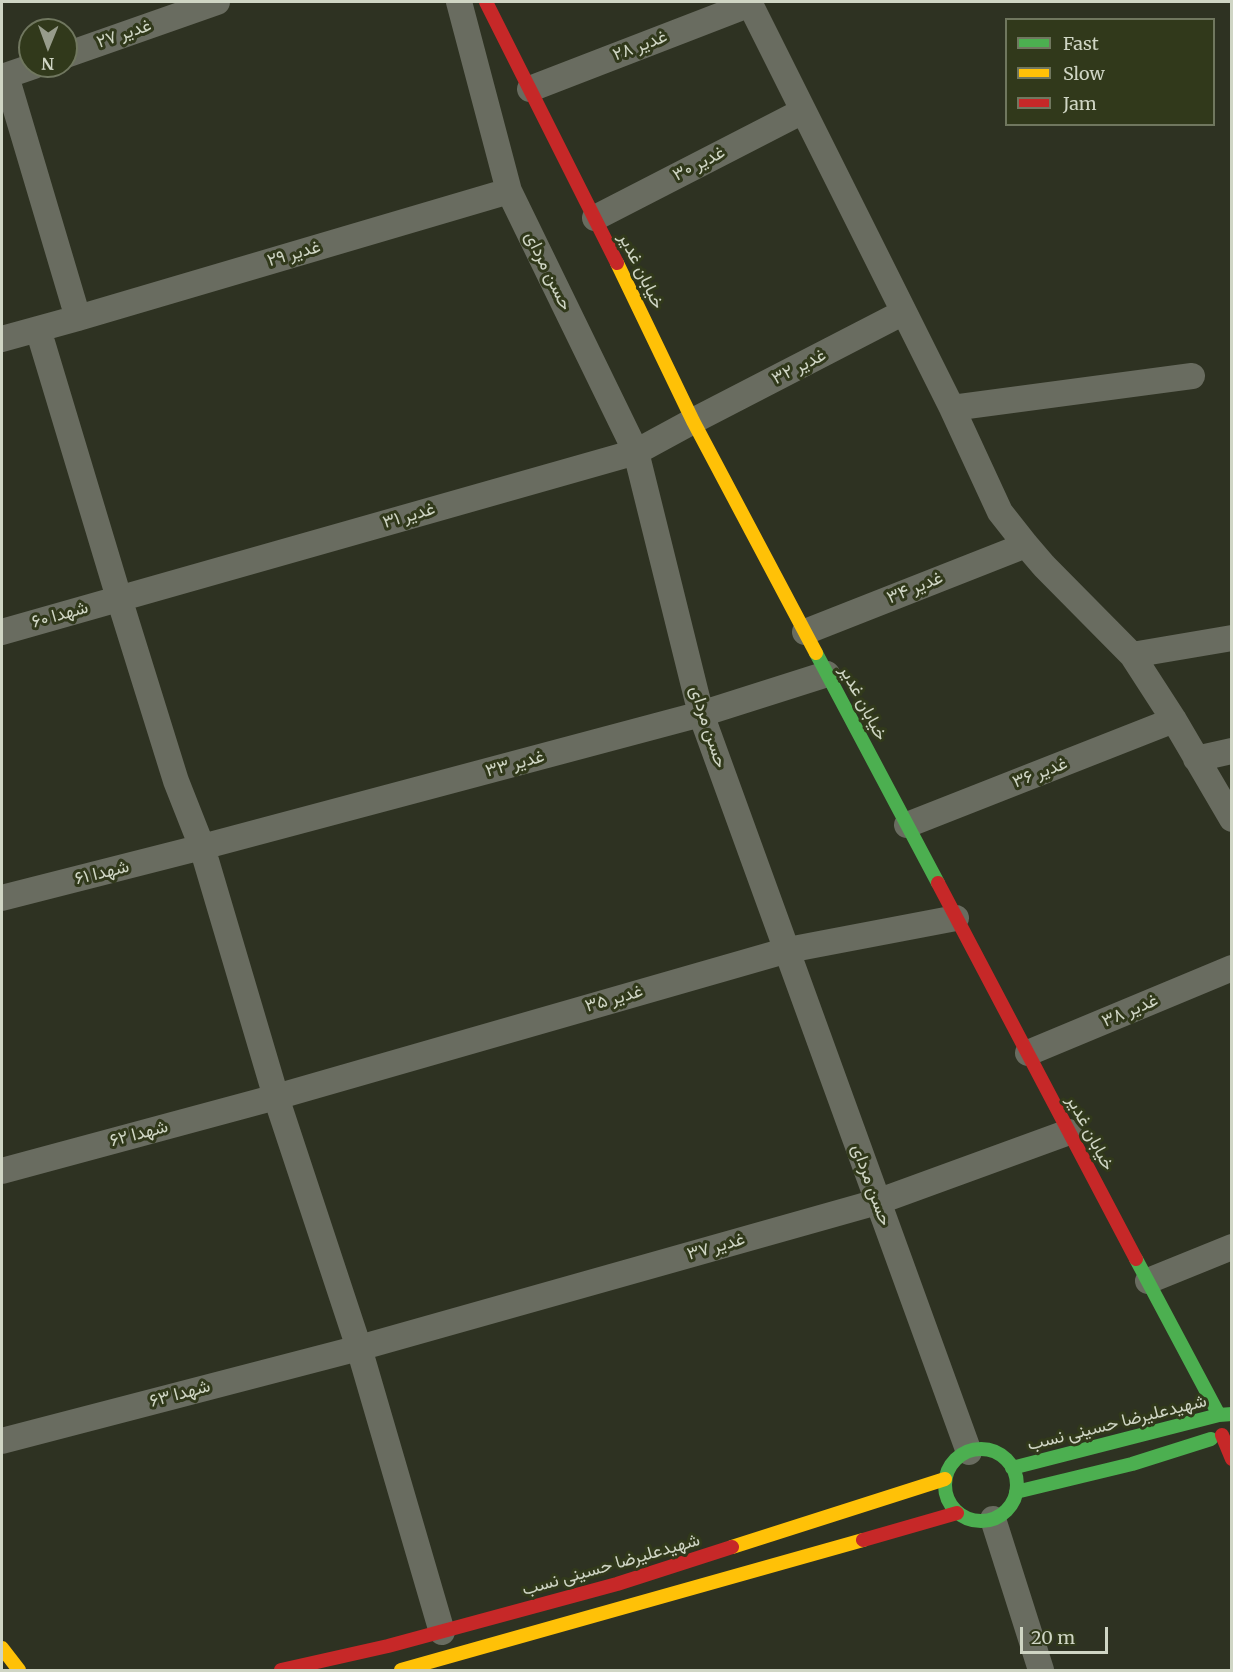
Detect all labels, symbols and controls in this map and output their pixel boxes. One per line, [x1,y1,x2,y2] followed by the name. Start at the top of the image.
[94,15,154,53] street label: غدیر ۲۷
[18,18,78,78] north arrow
[1005,18,1215,126] legend
[610,26,670,66] street label: غدیر ۲۸
[1063,32,1099,55] text: Fast
[41,54,54,74] text: N
[1063,62,1105,85] text: Slow
[1063,92,1097,115] text: Jam
[669,142,729,186] street label: غدیر ۳۰
[520,228,576,314] street label: حسن مردای
[613,229,669,313] street label: خیابان غدیر
[265,236,323,272] street label: غدیر ۲۹
[768,344,830,390] street label: غدیر ۳۲
[380,498,438,534] street label: غدیر ۳۱
[884,567,946,609] street label: غدیر ۳۴
[29,597,91,633] street label: شهدا ۶۰
[834,662,892,744] street label: خیابان غدیر
[685,683,731,771] street label: حسن مردای
[483,746,547,782] street label: غدیر ۳۳
[1010,753,1070,793] street label: غدیر ۳۶
[73,856,131,890] street label: شهدا ۶۱
[583,981,645,1017] street label: غدیر ۳۵
[1099,990,1161,1032] street label: غدیر ۳۸
[1061,1092,1119,1174] street label: خیابان غدیر
[108,1116,170,1152] street label: شهدا ۶۲
[846,1141,896,1229] street label: حسن مردای
[685,1229,747,1265] street label: غدیر ۳۷
[147,1376,213,1412] street label: شهدا ۶۳
[1025,1390,1209,1456] street label: شهیدعلیرضا حسینی نسب
[520,1529,702,1601] street label: شهیدعلیرضا حسینی نسب
[1023,1615,1112,1653] scale bar
[1031,1626,1075,1649] text: 20 m

